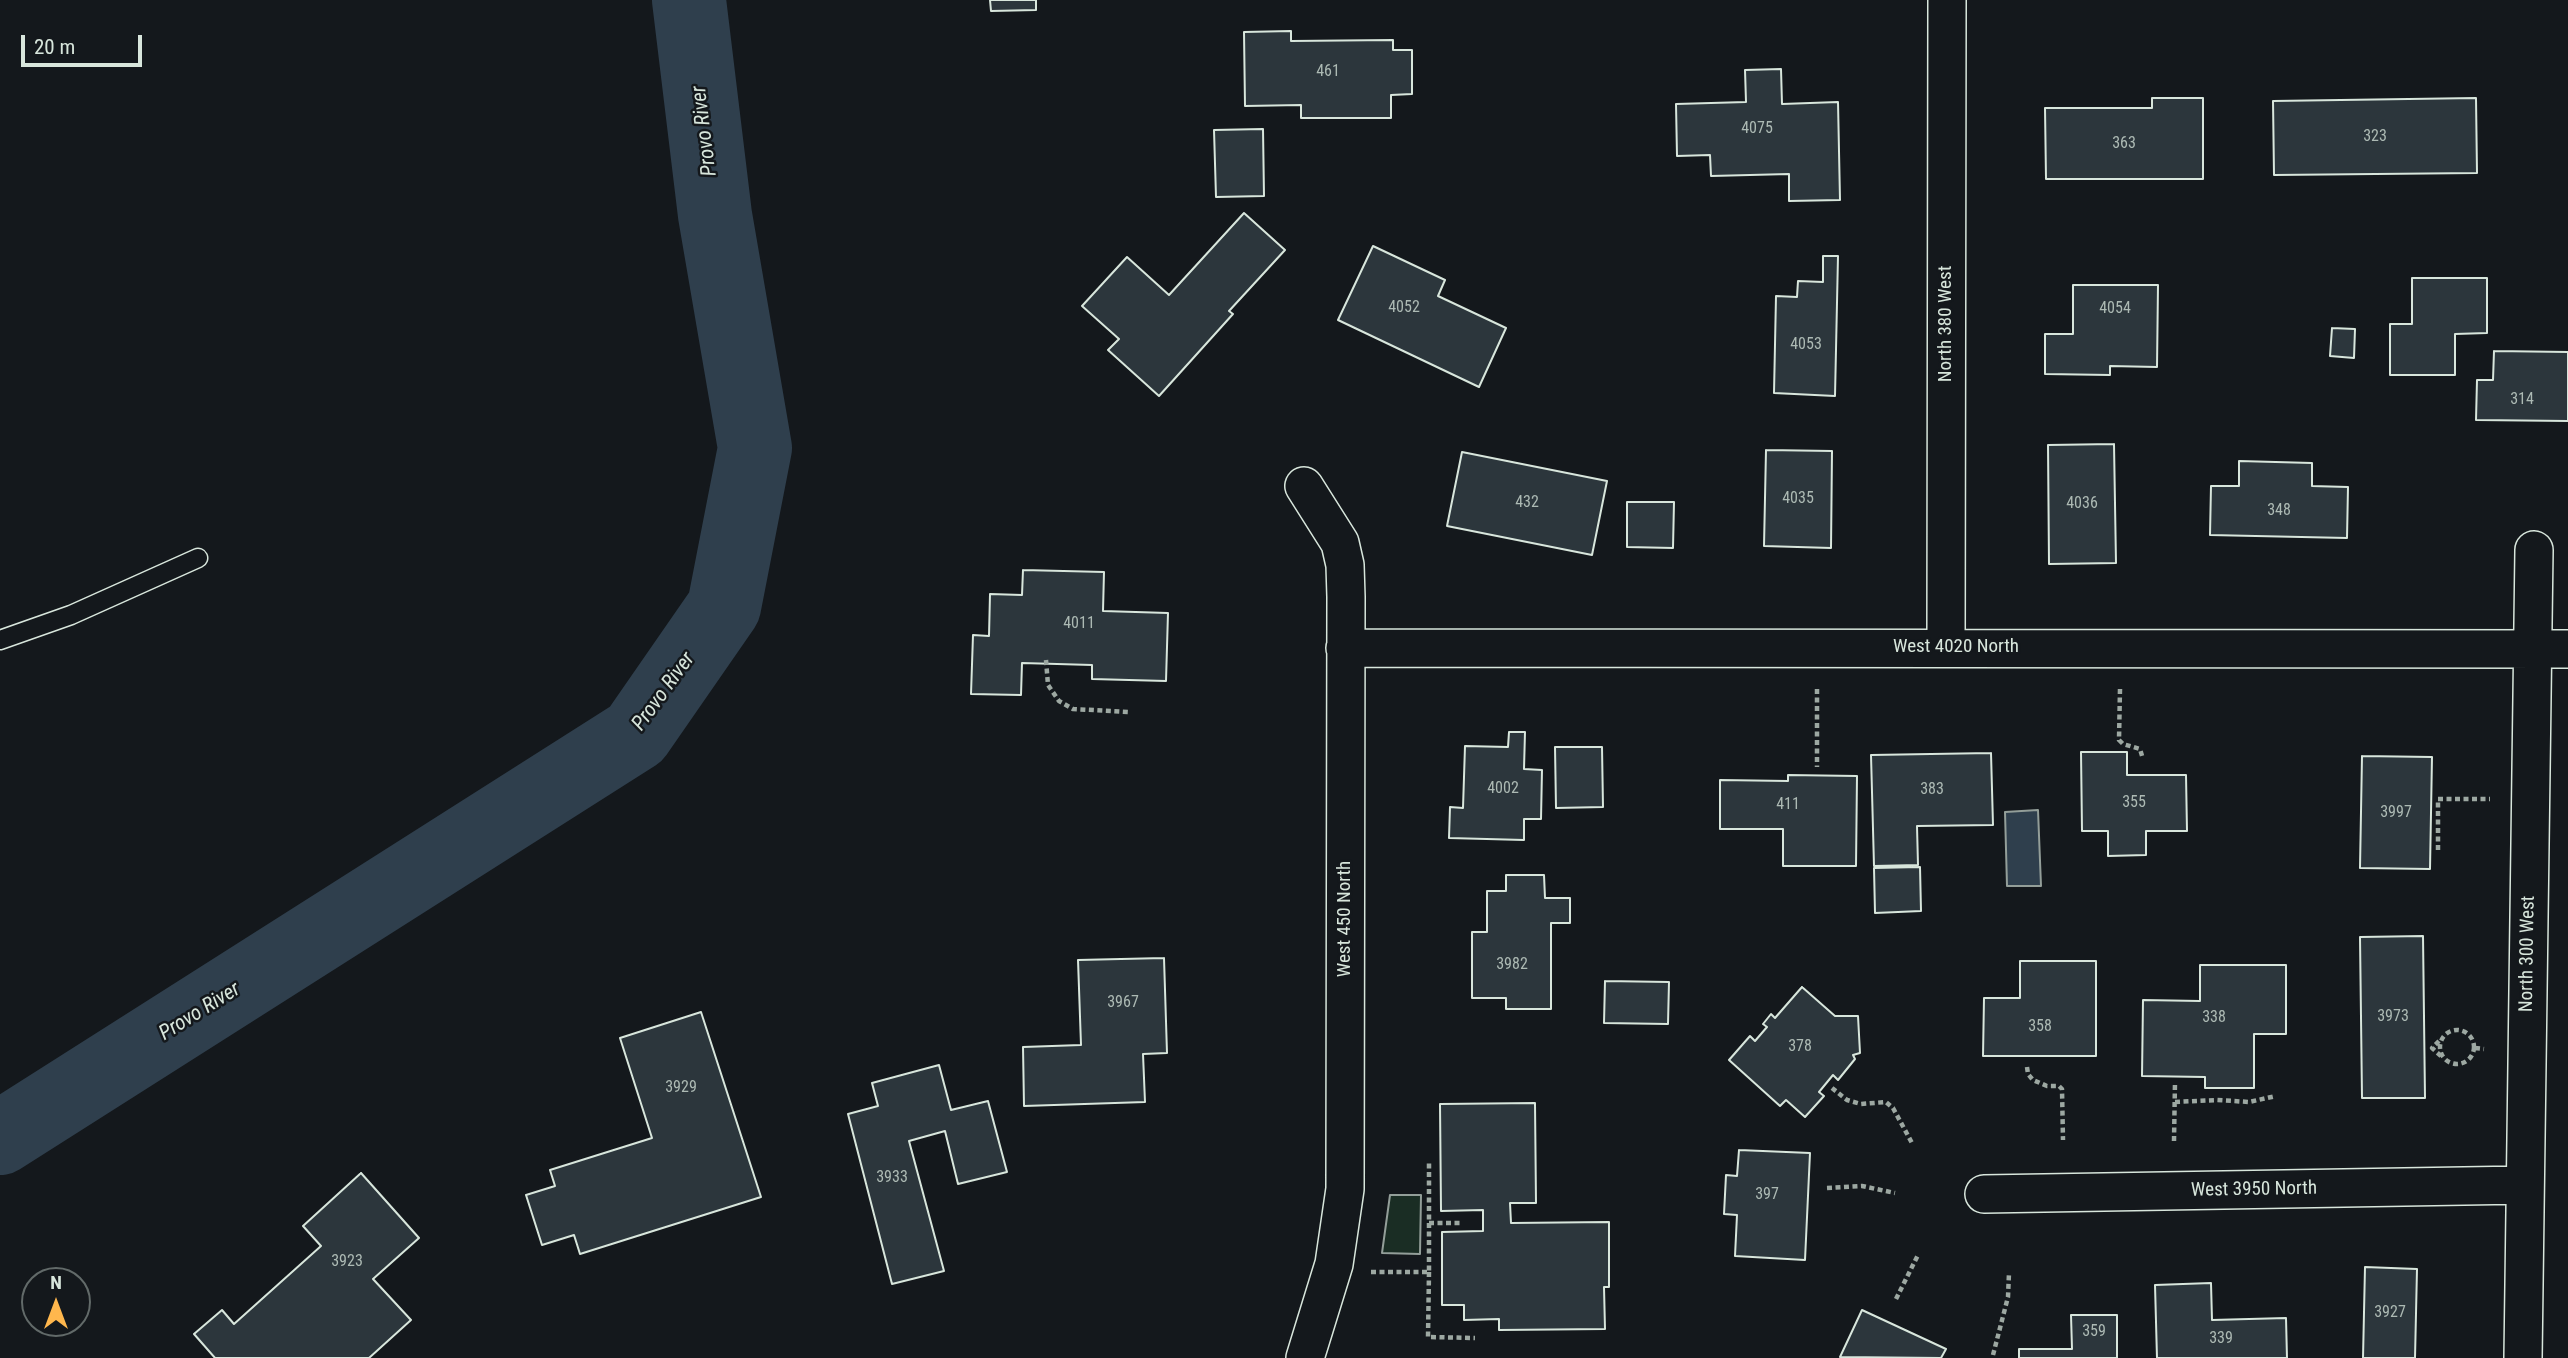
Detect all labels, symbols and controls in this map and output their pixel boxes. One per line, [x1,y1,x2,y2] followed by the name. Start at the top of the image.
[24,21,145,65] scale bar
[34,35,75,59] text: 20 m
[1316,62,1340,82] house number: 461
[687,84,723,178] water label: Provo River
[1741,119,1773,139] house number: 4075
[2363,127,2387,147] house number: 323
[2112,134,2136,154] house number: 363
[1935,266,1957,382] street label: North 380 West
[1388,298,1420,318] house number: 4052
[2099,299,2131,319] house number: 4054
[1790,335,1822,355] house number: 4053
[2510,390,2534,410] house number: 314
[1782,489,1814,509] house number: 4035
[1515,493,1539,513] house number: 432
[2066,494,2098,514] house number: 4036
[2267,501,2291,521] house number: 348
[1063,614,1095,634] house number: 4011
[1893,636,2019,658] street label: West 4020 North
[627,648,701,736] water label: Provo River
[1487,779,1519,799] house number: 4002
[1920,780,1944,800] house number: 383
[2122,793,2146,813] house number: 355
[1776,795,1800,815] house number: 411
[2380,803,2412,823] house number: 3997
[1334,861,1356,977] street label: West 450 North
[2516,896,2540,1012] street label: North 300 West
[1496,955,1528,975] house number: 3982
[155,977,245,1047] water label: Provo River
[1107,993,1139,1013] house number: 3967
[2377,1007,2409,1027] house number: 3973
[2202,1008,2226,1028] house number: 338
[2028,1017,2052,1037] house number: 358
[1788,1037,1812,1057] house number: 378
[665,1078,697,1098] house number: 3929
[876,1168,908,1188] house number: 3933
[2191,1178,2317,1202] street label: West 3950 North
[1755,1185,1779,1205] house number: 397
[331,1252,363,1272] house number: 3923
[21,1267,91,1337] north arrow
[50,1271,62,1294] text: N
[2374,1303,2406,1323] house number: 3927
[2082,1322,2106,1342] house number: 359
[2209,1329,2233,1349] house number: 339

